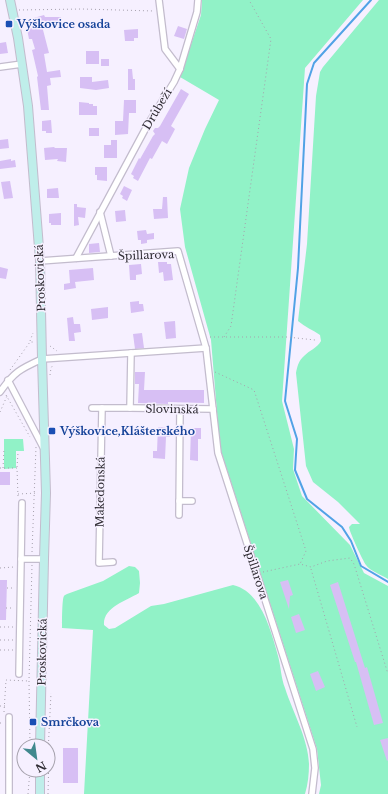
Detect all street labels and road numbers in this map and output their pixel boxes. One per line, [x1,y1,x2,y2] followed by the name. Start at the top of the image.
[139,86,175,132] street label: Drůbeží
[32,243,48,312] street label: Proskovická
[118,247,175,263] street label: Špillarova
[145,402,200,416] street label: Slovinská
[92,456,108,528] street label: Makedonská
[241,543,272,602] street label: Špillarova
[34,617,50,686] street label: Proskovická

